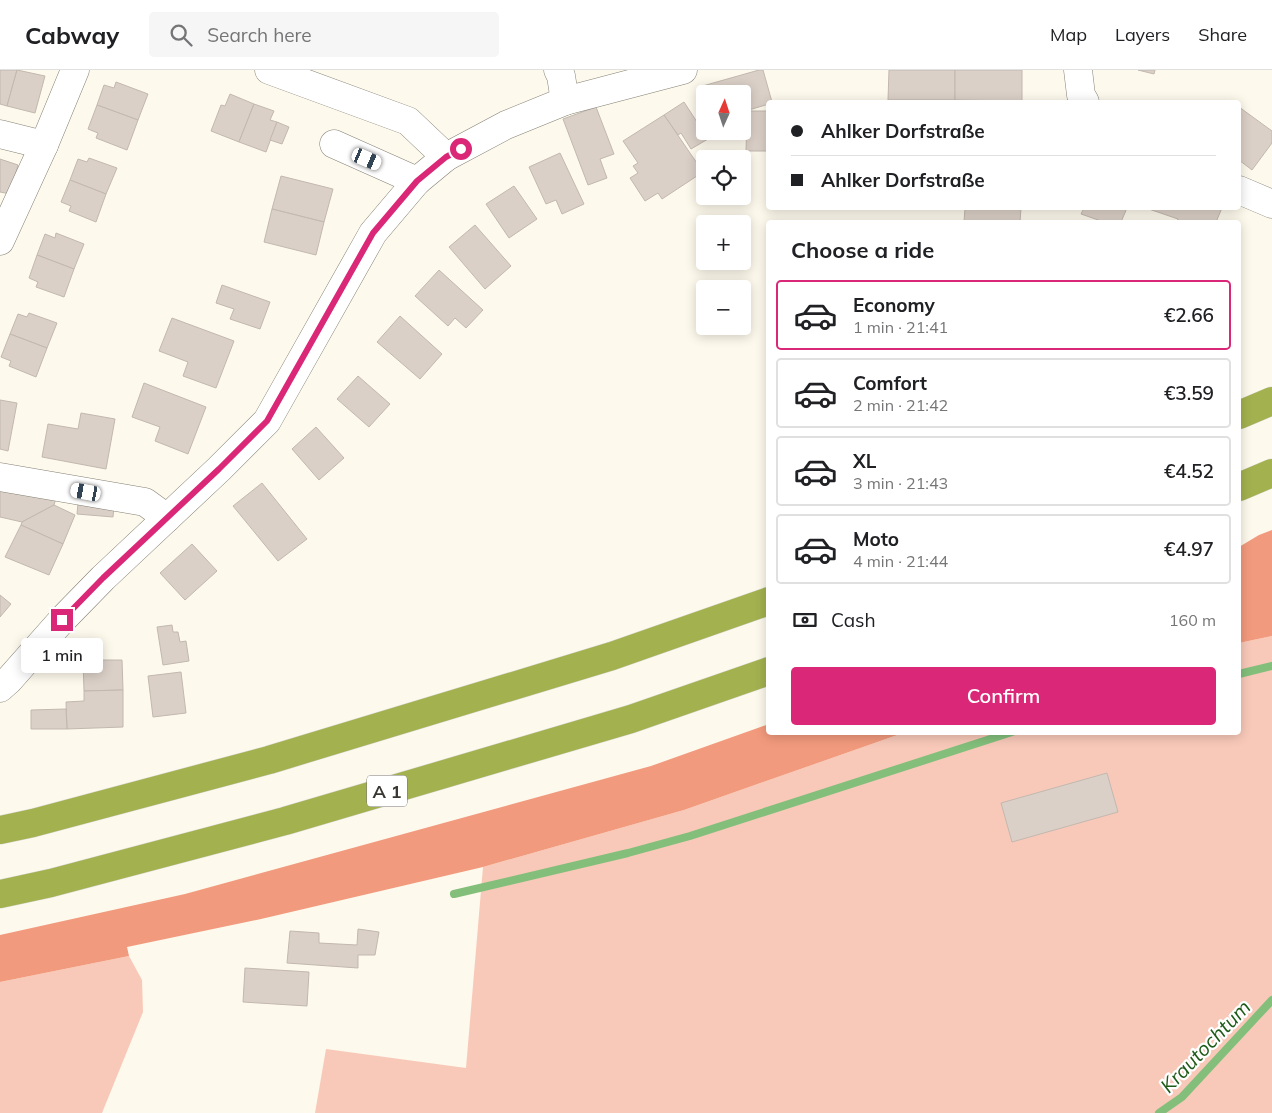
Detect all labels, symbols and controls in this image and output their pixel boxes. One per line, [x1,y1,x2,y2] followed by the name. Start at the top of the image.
[149,12,499,57] search box
[25,20,119,50] text: Cabway
[167,21,195,49] icon: search
[207,23,312,47] text: Search here
[1050,23,1087,46] text: Map
[1115,23,1170,46] text: Layers
[1198,23,1247,46] text: Share
[696,85,751,140] north arrow
[696,85,751,335] map controls
[821,119,985,143] text: Ahlker Dorfstraße
[450,138,472,160] route start
[350,146,383,172] car
[696,150,751,205] button: locate
[821,168,985,192] text: Ahlker Dorfstraße
[696,215,751,270] button: +
[791,236,934,264] text: Choose a ride
[696,280,751,335] button: −
[793,293,838,338] icon: car
[853,293,935,317] text: Economy
[1164,303,1214,327] text: €2.66
[853,317,948,337] text: 1 min · 21:41
[793,371,838,416] icon: car
[853,371,927,395] text: Comfort
[1164,381,1214,405] text: €3.59
[853,395,948,415] text: 2 min · 21:42
[793,449,838,494] icon: car
[853,449,876,473] text: XL
[1164,459,1214,483] text: €4.52
[853,473,948,493] text: 3 min · 21:43
[69,482,102,502] car
[793,527,838,572] icon: car
[853,527,899,551] text: Moto
[1164,537,1214,561] text: €4.97
[853,551,948,571] text: 4 min · 21:44
[791,606,819,634] icon: cash
[831,608,876,632] text: Cash
[51,609,73,631] route end
[1169,610,1216,630] text: 160 m
[21,638,103,672] callout: 1 min
[41,645,83,665] text: 1 min
[791,667,1216,725] button: Confirm
[367,776,407,806] road number: A 1
[1155,994,1255,1098] water label: Krautochtum

